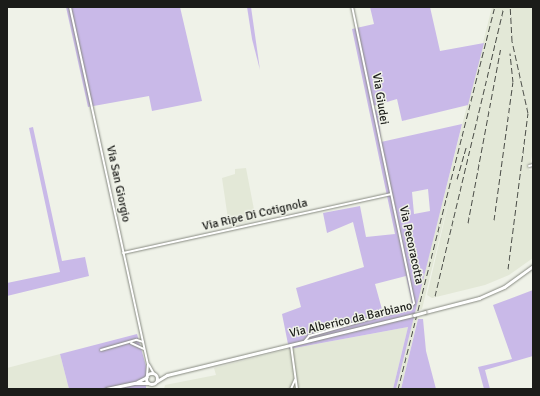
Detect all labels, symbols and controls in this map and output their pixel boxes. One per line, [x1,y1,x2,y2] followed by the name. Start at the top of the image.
[369,72,391,126] street label: Via Giudei
[103,144,133,224] street label: Via San Giorgio
[201,196,309,234] street label: Via Ripe Di Cotignola
[396,205,426,285] street label: Via Pecoracotta
[288,299,414,341] street label: Via Alberico da Barbiano

